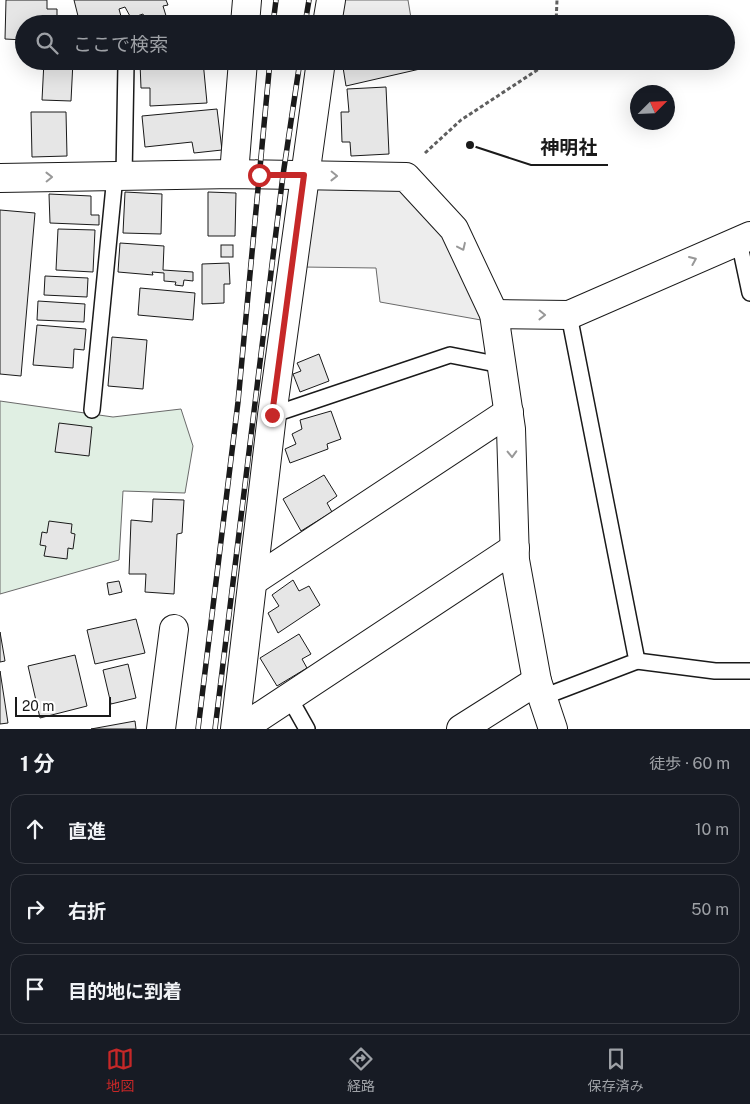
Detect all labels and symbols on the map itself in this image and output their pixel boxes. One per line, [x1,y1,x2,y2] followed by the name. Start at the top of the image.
[630,85,675,130] north arrow
[531,131,608,165] callout: 神明社
[540,136,598,158] text: 神明社
[248,164,271,187] route start
[330,171,338,181] one-way arrow
[45,172,53,182] one-way arrow
[456,242,466,251] one-way arrow
[688,256,697,267] one-way arrow
[539,310,547,320] one-way arrow
[261,404,284,427] route end
[507,450,517,458] one-way arrow
[15,694,111,717] scale bar

